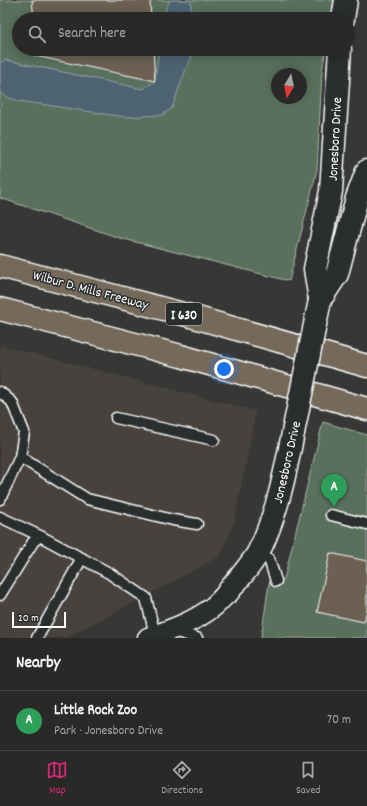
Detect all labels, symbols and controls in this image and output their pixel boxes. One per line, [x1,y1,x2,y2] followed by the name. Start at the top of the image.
[12,12,355,56] search box
[26,23,48,45] icon: search
[58,23,126,45] text: Search here
[271,68,307,104] north arrow
[324,97,348,181] street label: Jonesboro Drive
[31,266,151,316] street label: Wilbur D. Mills Freeway
[166,303,202,325] road number: I 630
[214,359,234,379] your location
[269,419,307,506] street label: Jonesboro Drive
[321,474,347,507] pin: A
[12,610,66,629] scale bar
[18,611,39,627] text: 20 m
[16,652,60,676] text: Nearby
[54,700,137,722] text: Little Rock Zoo
[25,711,33,730] text: A
[327,711,351,730] text: 70 m
[54,722,163,741] text: Park · Jonesboro Drive
[46,759,68,799] tab: Map
[161,759,203,799] tab: Directions
[296,759,321,799] tab: Saved

